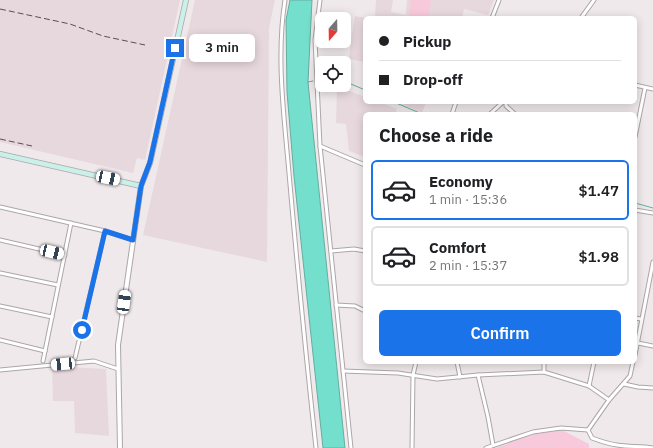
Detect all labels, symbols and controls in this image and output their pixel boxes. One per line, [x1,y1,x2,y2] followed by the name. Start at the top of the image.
[315,12,351,48] north arrow
[315,12,351,92] map controls
[403,32,451,51] text: Pickup
[189,34,255,62] callout: 3 min
[166,39,184,57] route end
[205,39,239,56] text: 3 min
[315,56,351,92] button: locate
[403,70,463,89] text: Drop-off
[379,124,493,147] text: Choose a ride
[95,170,121,186] car
[381,172,417,208] icon: car
[429,172,493,191] text: Economy
[579,181,619,200] text: $1.47
[429,191,507,208] text: 1 min · 15:36
[381,238,417,274] icon: car
[429,238,486,257] text: Comfort
[39,243,65,261] car
[579,247,619,266] text: $1.98
[429,257,507,274] text: 2 min · 15:37
[116,289,132,315] car
[379,310,621,356] button: Confirm
[73,321,91,339] route start
[51,357,75,371] car

